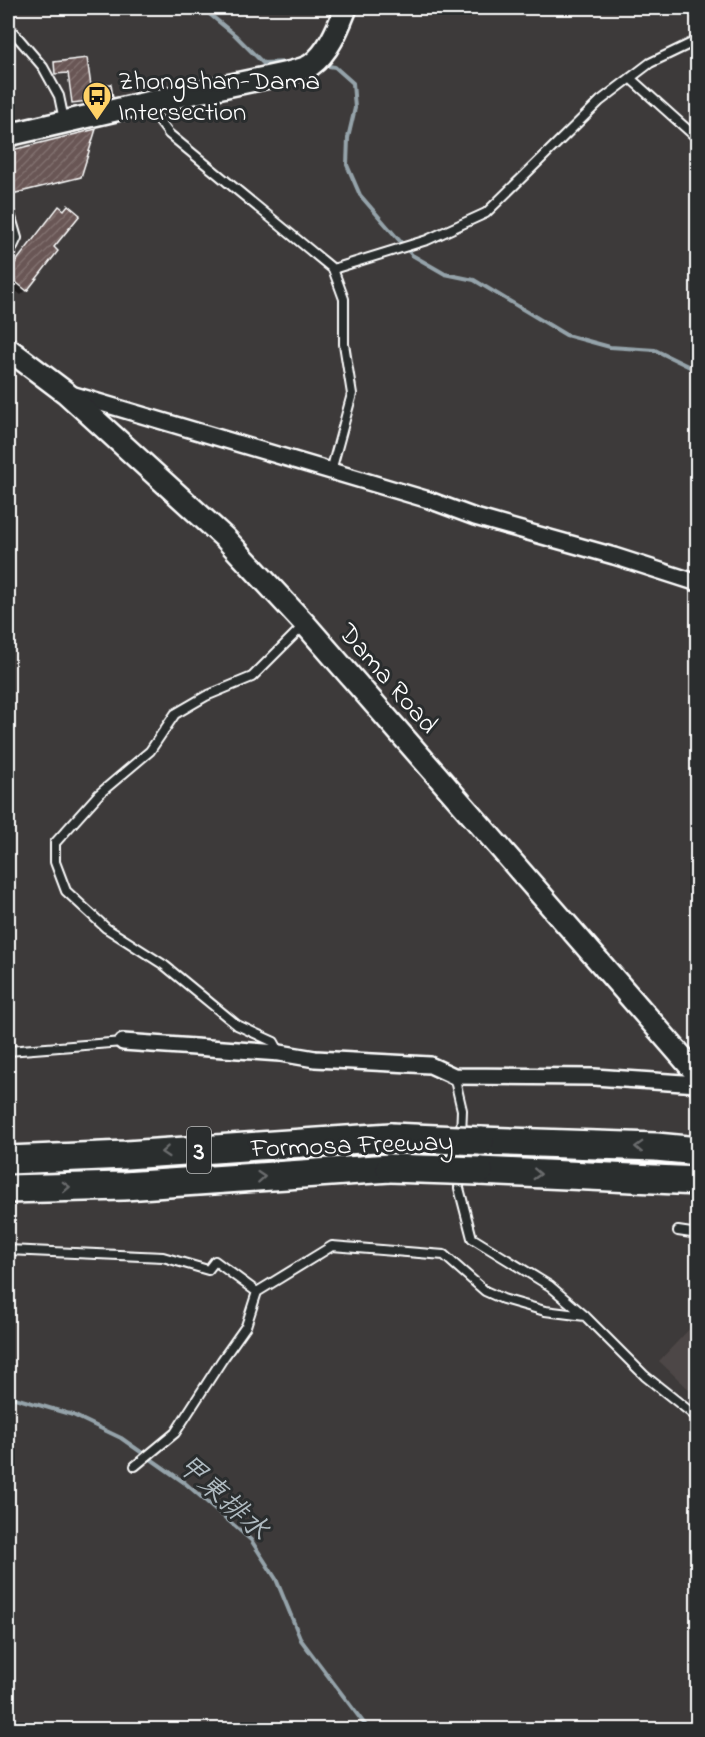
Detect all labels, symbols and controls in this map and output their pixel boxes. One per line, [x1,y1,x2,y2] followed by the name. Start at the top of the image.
[118,63,320,133] place label: Zhongshan-Dama Intersection
[81,80,113,122] bus stop icon: Zhongshan-Dama Intersection
[327,615,446,744] street label: Dama Road
[249,1123,454,1170] street label: Formosa Freeway
[187,1127,211,1173] road number: 3
[635,1140,644,1153] one-way arrow
[160,1146,169,1159] one-way arrow
[533,1167,542,1180] one-way arrow
[256,1170,265,1183] one-way arrow
[61,1181,70,1194] one-way arrow
[166,1446,278,1552] water label: 甲東排水

